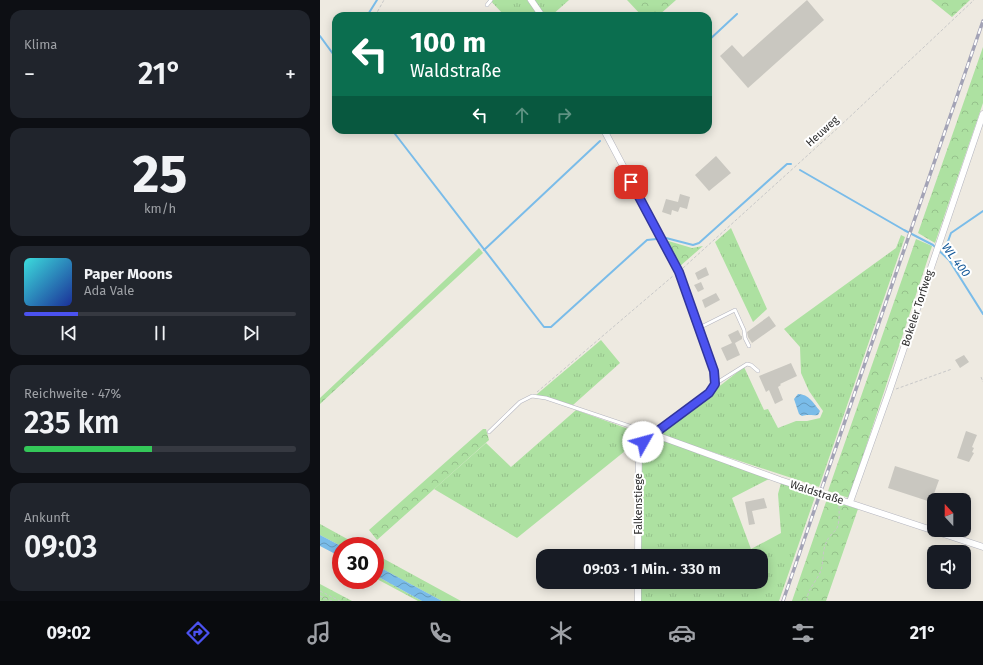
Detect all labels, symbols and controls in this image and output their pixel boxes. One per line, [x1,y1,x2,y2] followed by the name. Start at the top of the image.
[410,26,486,59] text: 100 m
[344,28,396,80] icon: left
[24,37,57,52] text: Klima
[138,56,182,92] text: 21°
[410,60,501,82] text: Waldstraße
[24,61,35,88] text: −
[285,61,296,88] text: +
[469,104,491,126] icon: left
[511,104,533,126] icon: ahead
[553,104,575,126] icon: right
[803,113,842,149] street label: Heuweg
[133,143,187,206] text: 25
[614,165,648,199] pin
[620,171,642,193] icon: arrive
[144,201,176,216] text: km/h
[939,240,973,280] water label: WL 400
[84,265,172,283] text: Paper Moons
[899,268,936,348] street label: Bokeler Torfweg
[84,283,134,298] text: Ada Vale
[58,322,80,344] icon: previous
[149,322,171,344] icon: pause
[240,322,262,344] icon: next
[24,386,121,401] text: Reichweite · 47%
[24,405,120,441] text: 235 km
[622,421,664,463] position arrow
[632,473,645,535] street label: Falkenstiege
[788,478,845,507] street label: Waldstraße
[927,493,971,537] north arrow
[927,493,971,589] map controls
[24,510,70,525] text: Ankunft
[24,529,97,565] text: 09:03
[332,537,384,589] speed limit sign: 30
[927,545,971,589] button: sound
[583,560,721,578] text: 09:03 · 1 Min. · 330 m
[184,619,212,647] icon: directions
[305,619,333,647] icon: music
[426,619,454,647] icon: phone
[547,619,575,647] icon: climate
[668,619,696,647] icon: car
[789,619,817,647] icon: filters
[46,622,91,644] text: 09:02
[910,622,936,644] text: 21°

